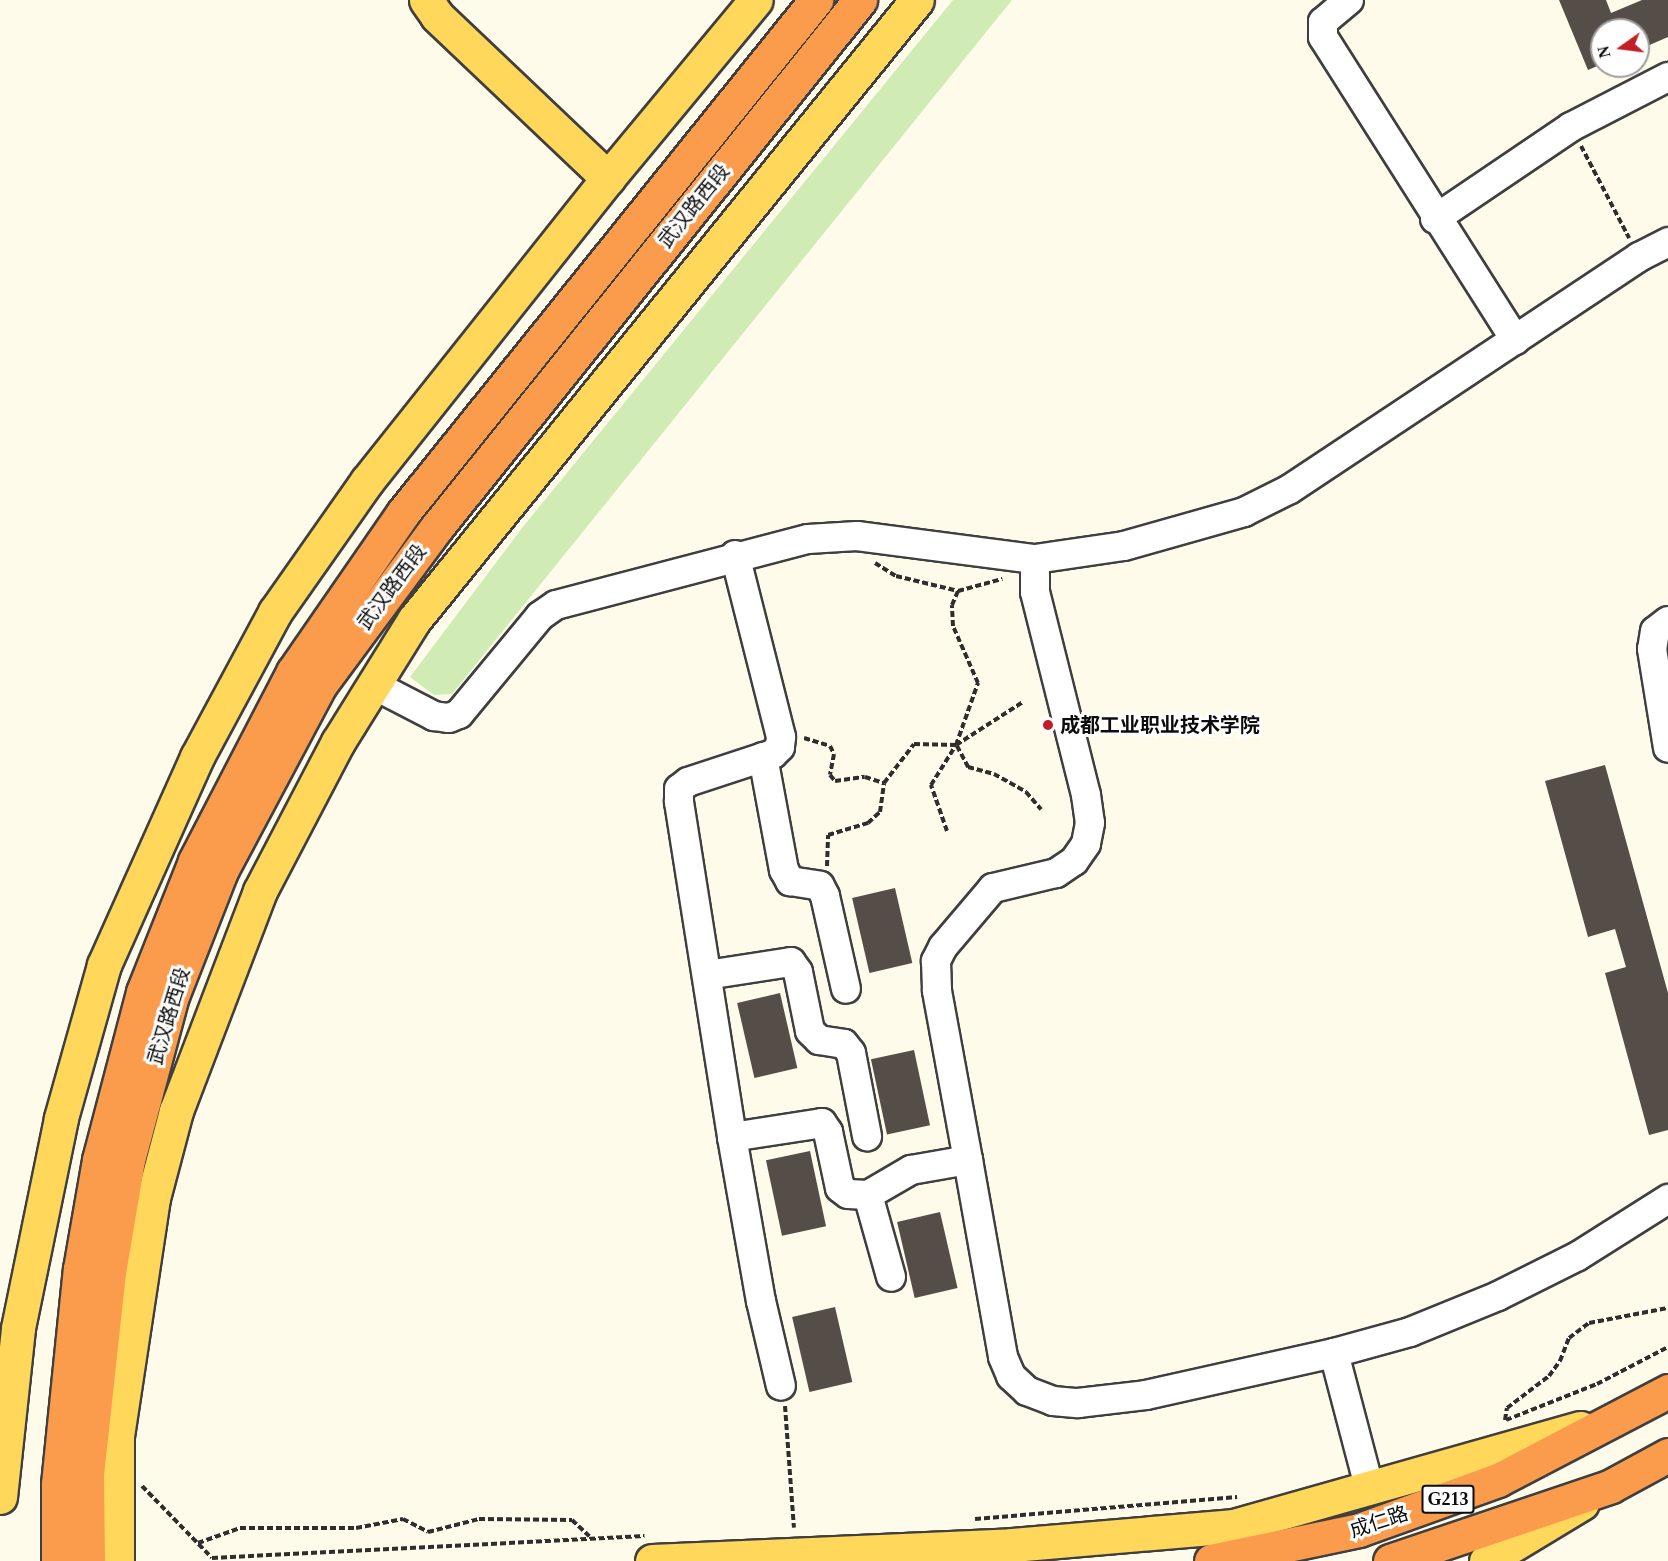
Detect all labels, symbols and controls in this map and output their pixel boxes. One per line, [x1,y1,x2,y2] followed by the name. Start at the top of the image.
[1590,18,1650,78] north arrow
[1594,44,1614,60] text: N
[653,160,735,252] street label: 武汉路西段
[352,540,432,634] street label: 武汉路西段
[1060,713,1260,737] place label: 成都工业职业技术学院
[1041,718,1055,732] marker: 成都工业职业技术学院
[143,965,195,1067] street label: 武汉路西段
[1421,1484,1475,1514] road number: G213
[1347,1501,1411,1543] street label: 成仁路

